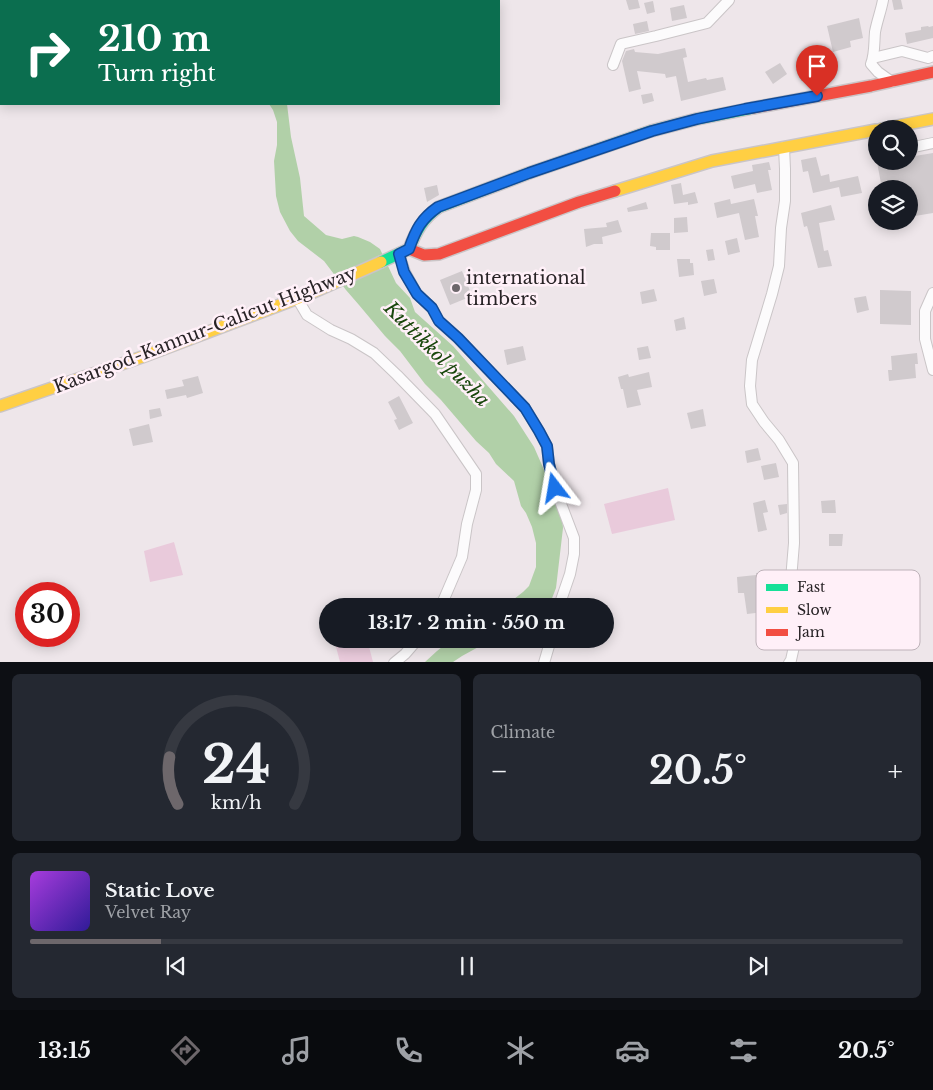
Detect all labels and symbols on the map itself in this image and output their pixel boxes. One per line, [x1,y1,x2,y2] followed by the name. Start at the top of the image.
[796,45,838,96] pin
[50,262,360,398] street label: Kasargod-Kannur-Calicut Highway
[466,267,586,310] place label: international timbers
[450,282,462,294] marker: international timbers
[379,296,495,412] water label: Kuttikkol puzha
[528,461,580,513] position arrow
[756,570,920,650] legend
[797,578,826,596] text: Fast
[15,582,80,647] speed limit sign: 30
[797,601,831,619] text: Slow
[795,623,825,641] text: Jam

